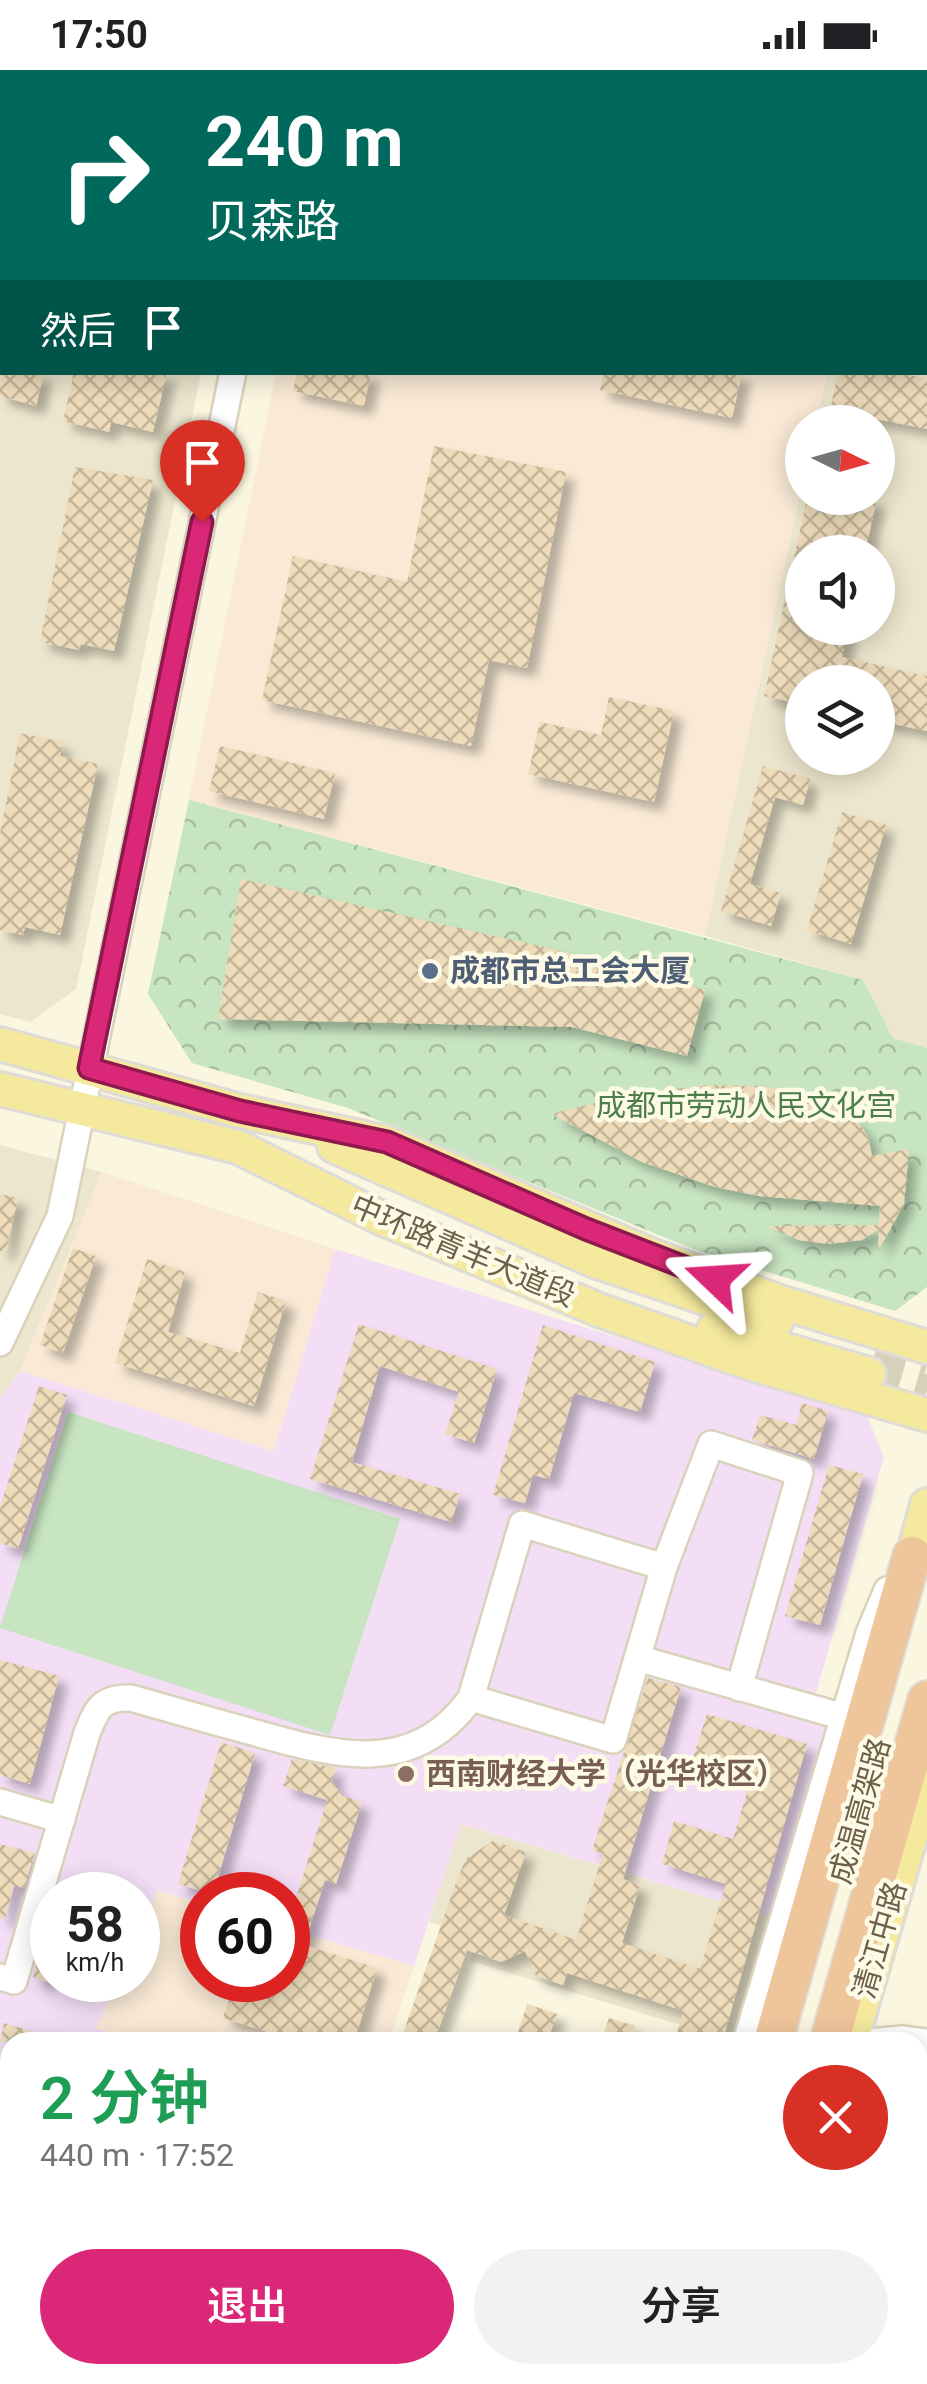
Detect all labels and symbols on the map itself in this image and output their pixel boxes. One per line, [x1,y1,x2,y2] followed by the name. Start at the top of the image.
[785,405,895,515] north arrow
[160,420,245,523] pin
[450,953,690,988] place label: 成都市总工会大厦
[419,960,441,982] marker: 成都市总工会大厦
[596,1088,896,1123] park label: 成都市劳动人民文化宫
[346,1188,580,1314] street label: 中环路青羊大道段
[663,1227,767,1331] position arrow
[822,1734,897,1888] street label: 成温高架路
[426,1756,786,1791] place label: 西南财经大学（光华校区）
[395,1763,417,1785] marker: 西南财经大学（光华校区）
[180,1872,310,2002] speed limit sign: 60
[846,1877,913,2002] street label: 清江中路

